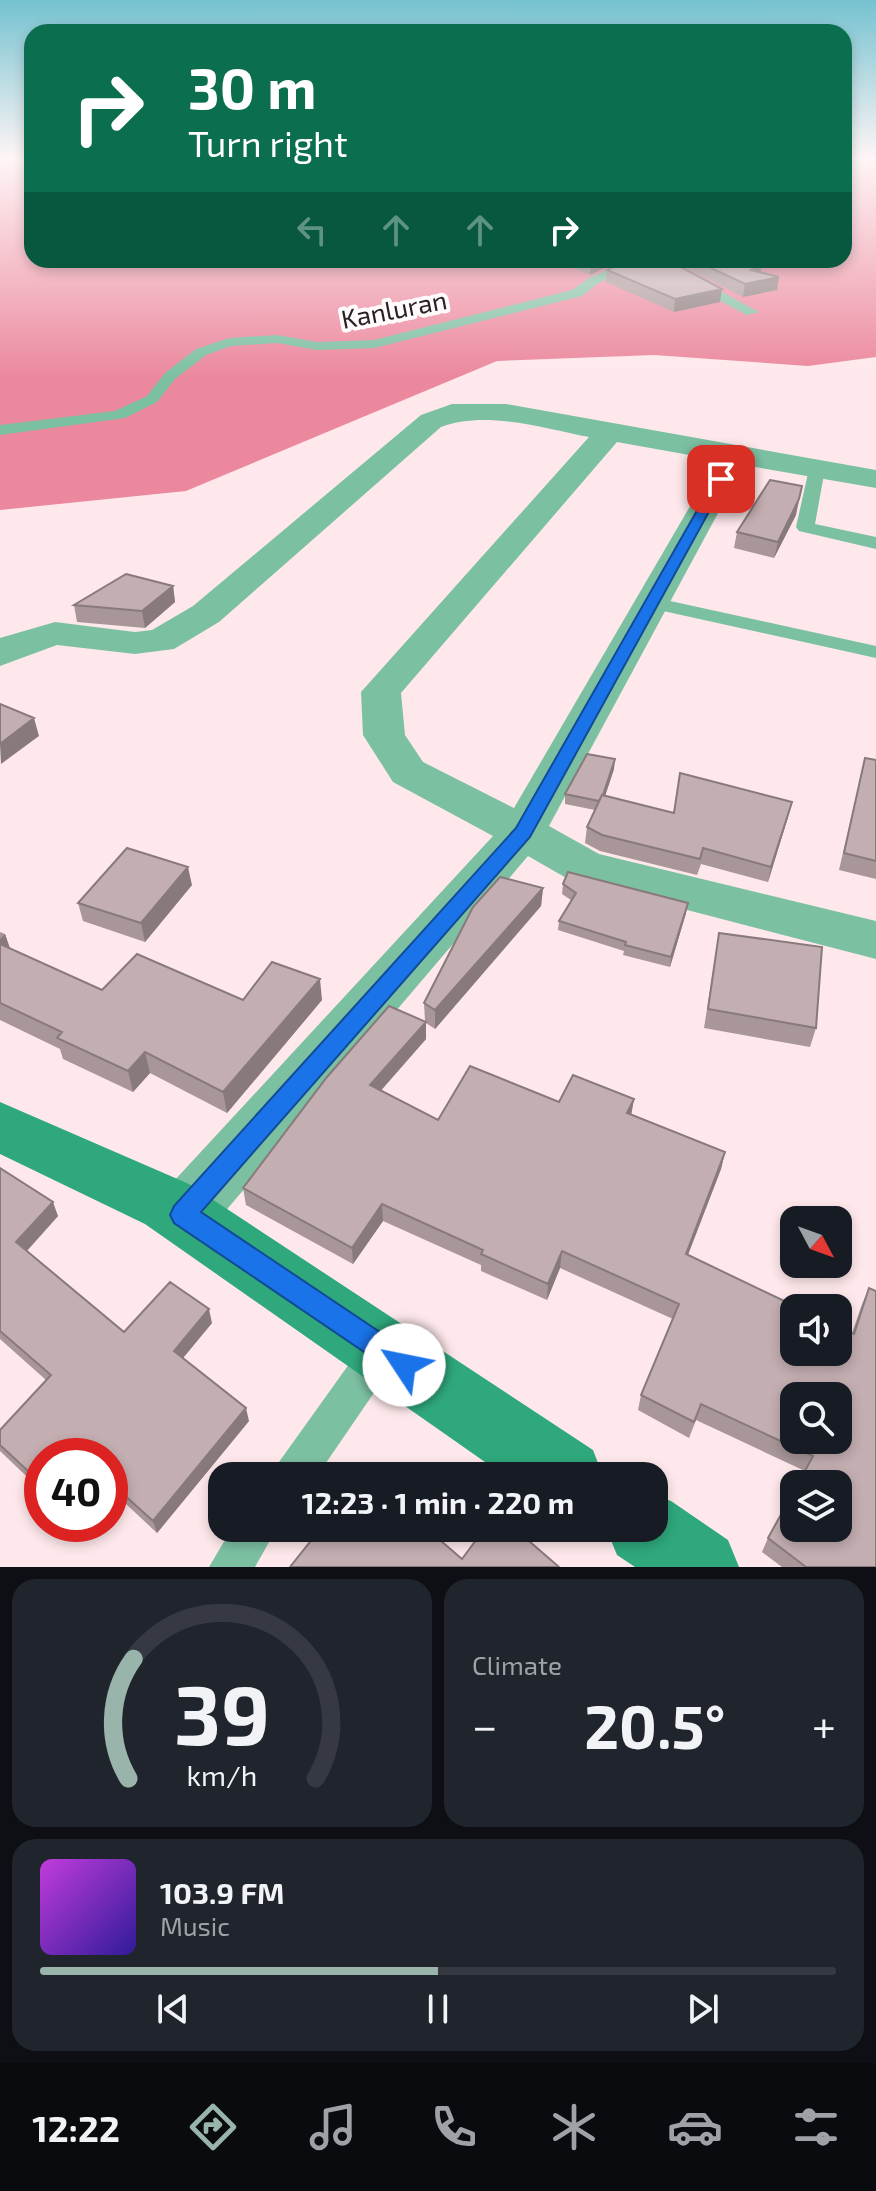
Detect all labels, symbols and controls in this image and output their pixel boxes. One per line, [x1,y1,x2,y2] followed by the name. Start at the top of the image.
[188,53,317,120] text: 30 m
[56,56,160,160] icon: right
[188,121,348,164] text: Turn right
[290,208,334,252] icon: left
[374,208,418,252] icon: ahead
[458,208,502,252] icon: ahead
[542,208,586,252] icon: right
[338,283,449,334] street label: Kanluran
[687,445,755,513] pin
[699,457,743,501] icon: arrive
[780,1206,852,1278] north arrow
[780,1206,852,1542] map controls
[780,1294,852,1366] button: sound
[362,1323,446,1407] position arrow
[780,1382,852,1454] button: search
[24,1438,128,1542] speed limit sign: 40
[780,1470,852,1542] button: layers
[302,1484,574,1520] text: 12:23 · 1 min · 220 m
[472,1649,562,1680] text: Climate
[174,1662,270,1762] text: 39
[584,1689,725,1761] text: 20.5°
[472,1698,498,1751] text: −
[812,1698,836,1751] text: +
[187,1757,257,1792] text: km/h
[160,1874,285,1910] text: 103.9 FM
[160,1910,230,1941] text: Music
[151,1987,195,2031] icon: previous
[416,1987,460,2031] icon: pause
[681,1987,725,2031] icon: next
[185,2099,241,2155] icon: directions
[305,2099,361,2155] icon: music
[426,2099,482,2155] icon: phone
[546,2099,602,2155] icon: climate
[667,2099,723,2155] icon: car
[788,2099,844,2155] icon: filters
[32,2106,120,2149] text: 12:22

